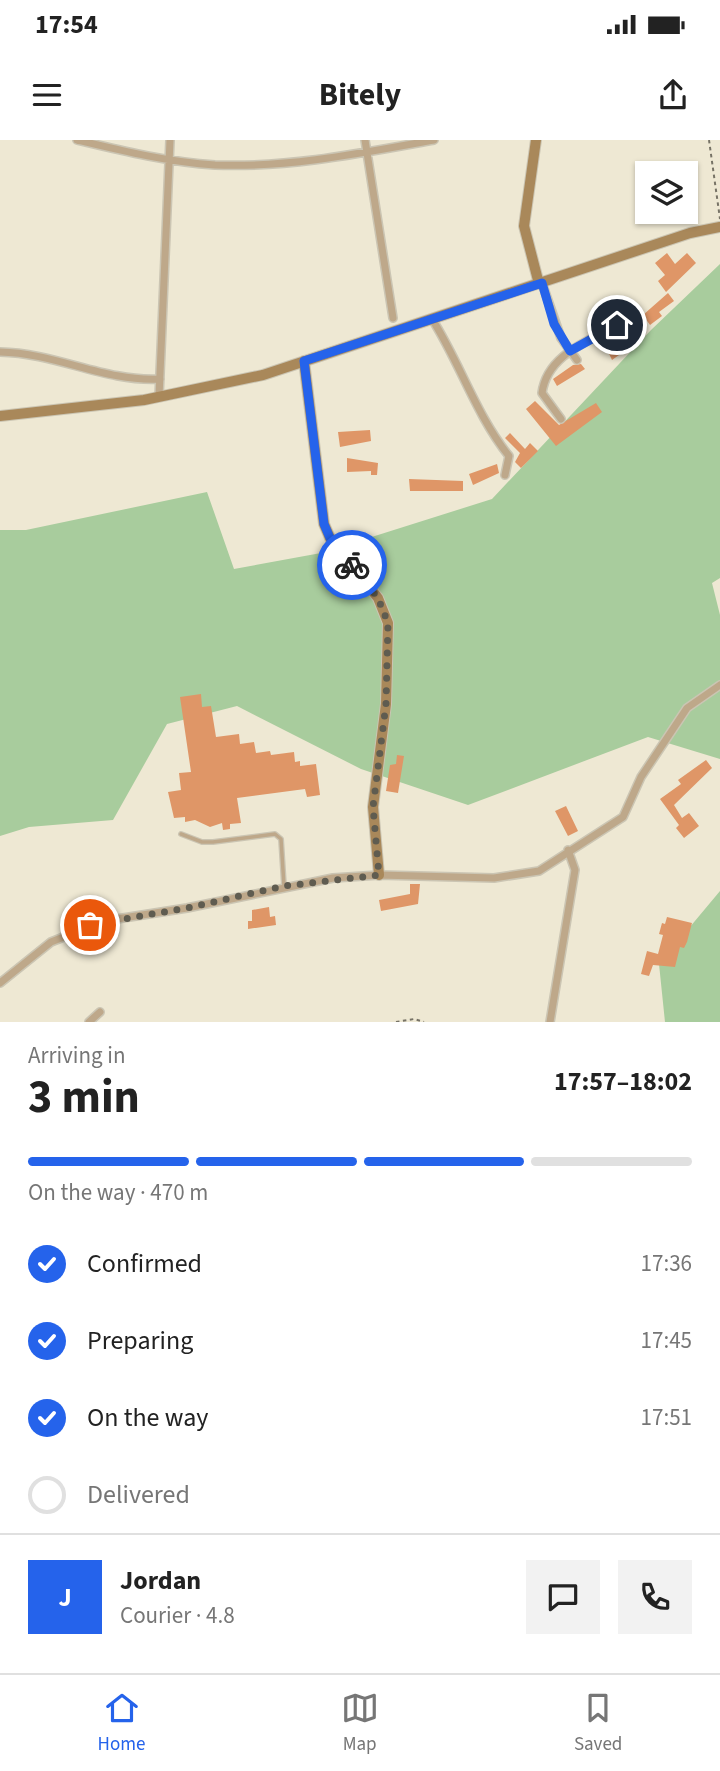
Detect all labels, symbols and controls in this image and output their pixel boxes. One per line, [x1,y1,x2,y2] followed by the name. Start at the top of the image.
[35,6,98,43] text: 17:54
[319,72,401,118] text: Bitely
[28,76,66,114] icon: menu
[654,76,692,114] icon: share
[635,161,698,224] map controls
[635,161,698,224] button: layers
[587,295,647,355] pin
[598,306,636,344] icon: home
[317,530,387,600] courier
[333,546,371,584] icon: bike
[60,895,120,955] pin
[71,906,109,944] icon: bag
[28,1039,126,1072] text: Arriving in
[554,1063,692,1100] text: 17:57–18:02
[28,1065,140,1130] text: 3 min
[28,1176,208,1209] text: On the way · 470 m
[28,1245,66,1283] icon: check
[87,1245,202,1282] text: Confirmed
[641,1247,692,1280] text: 17:36
[28,1322,66,1360] icon: check
[87,1322,193,1359] text: Preparing
[641,1324,692,1357] text: 17:45
[28,1399,66,1437] icon: check
[87,1399,208,1436] text: On the way
[641,1401,692,1434] text: 17:51
[87,1476,190,1513] text: Delivered
[526,1560,600,1634] button: chat
[618,1560,692,1634] button: phone
[120,1562,201,1599] text: Jordan
[58,1579,72,1616] text: J
[120,1599,235,1632] text: Courier · 4.8
[98,1689,145,1758] tab: Home
[341,1689,379,1758] tab: Map
[574,1689,622,1758] tab: Saved

